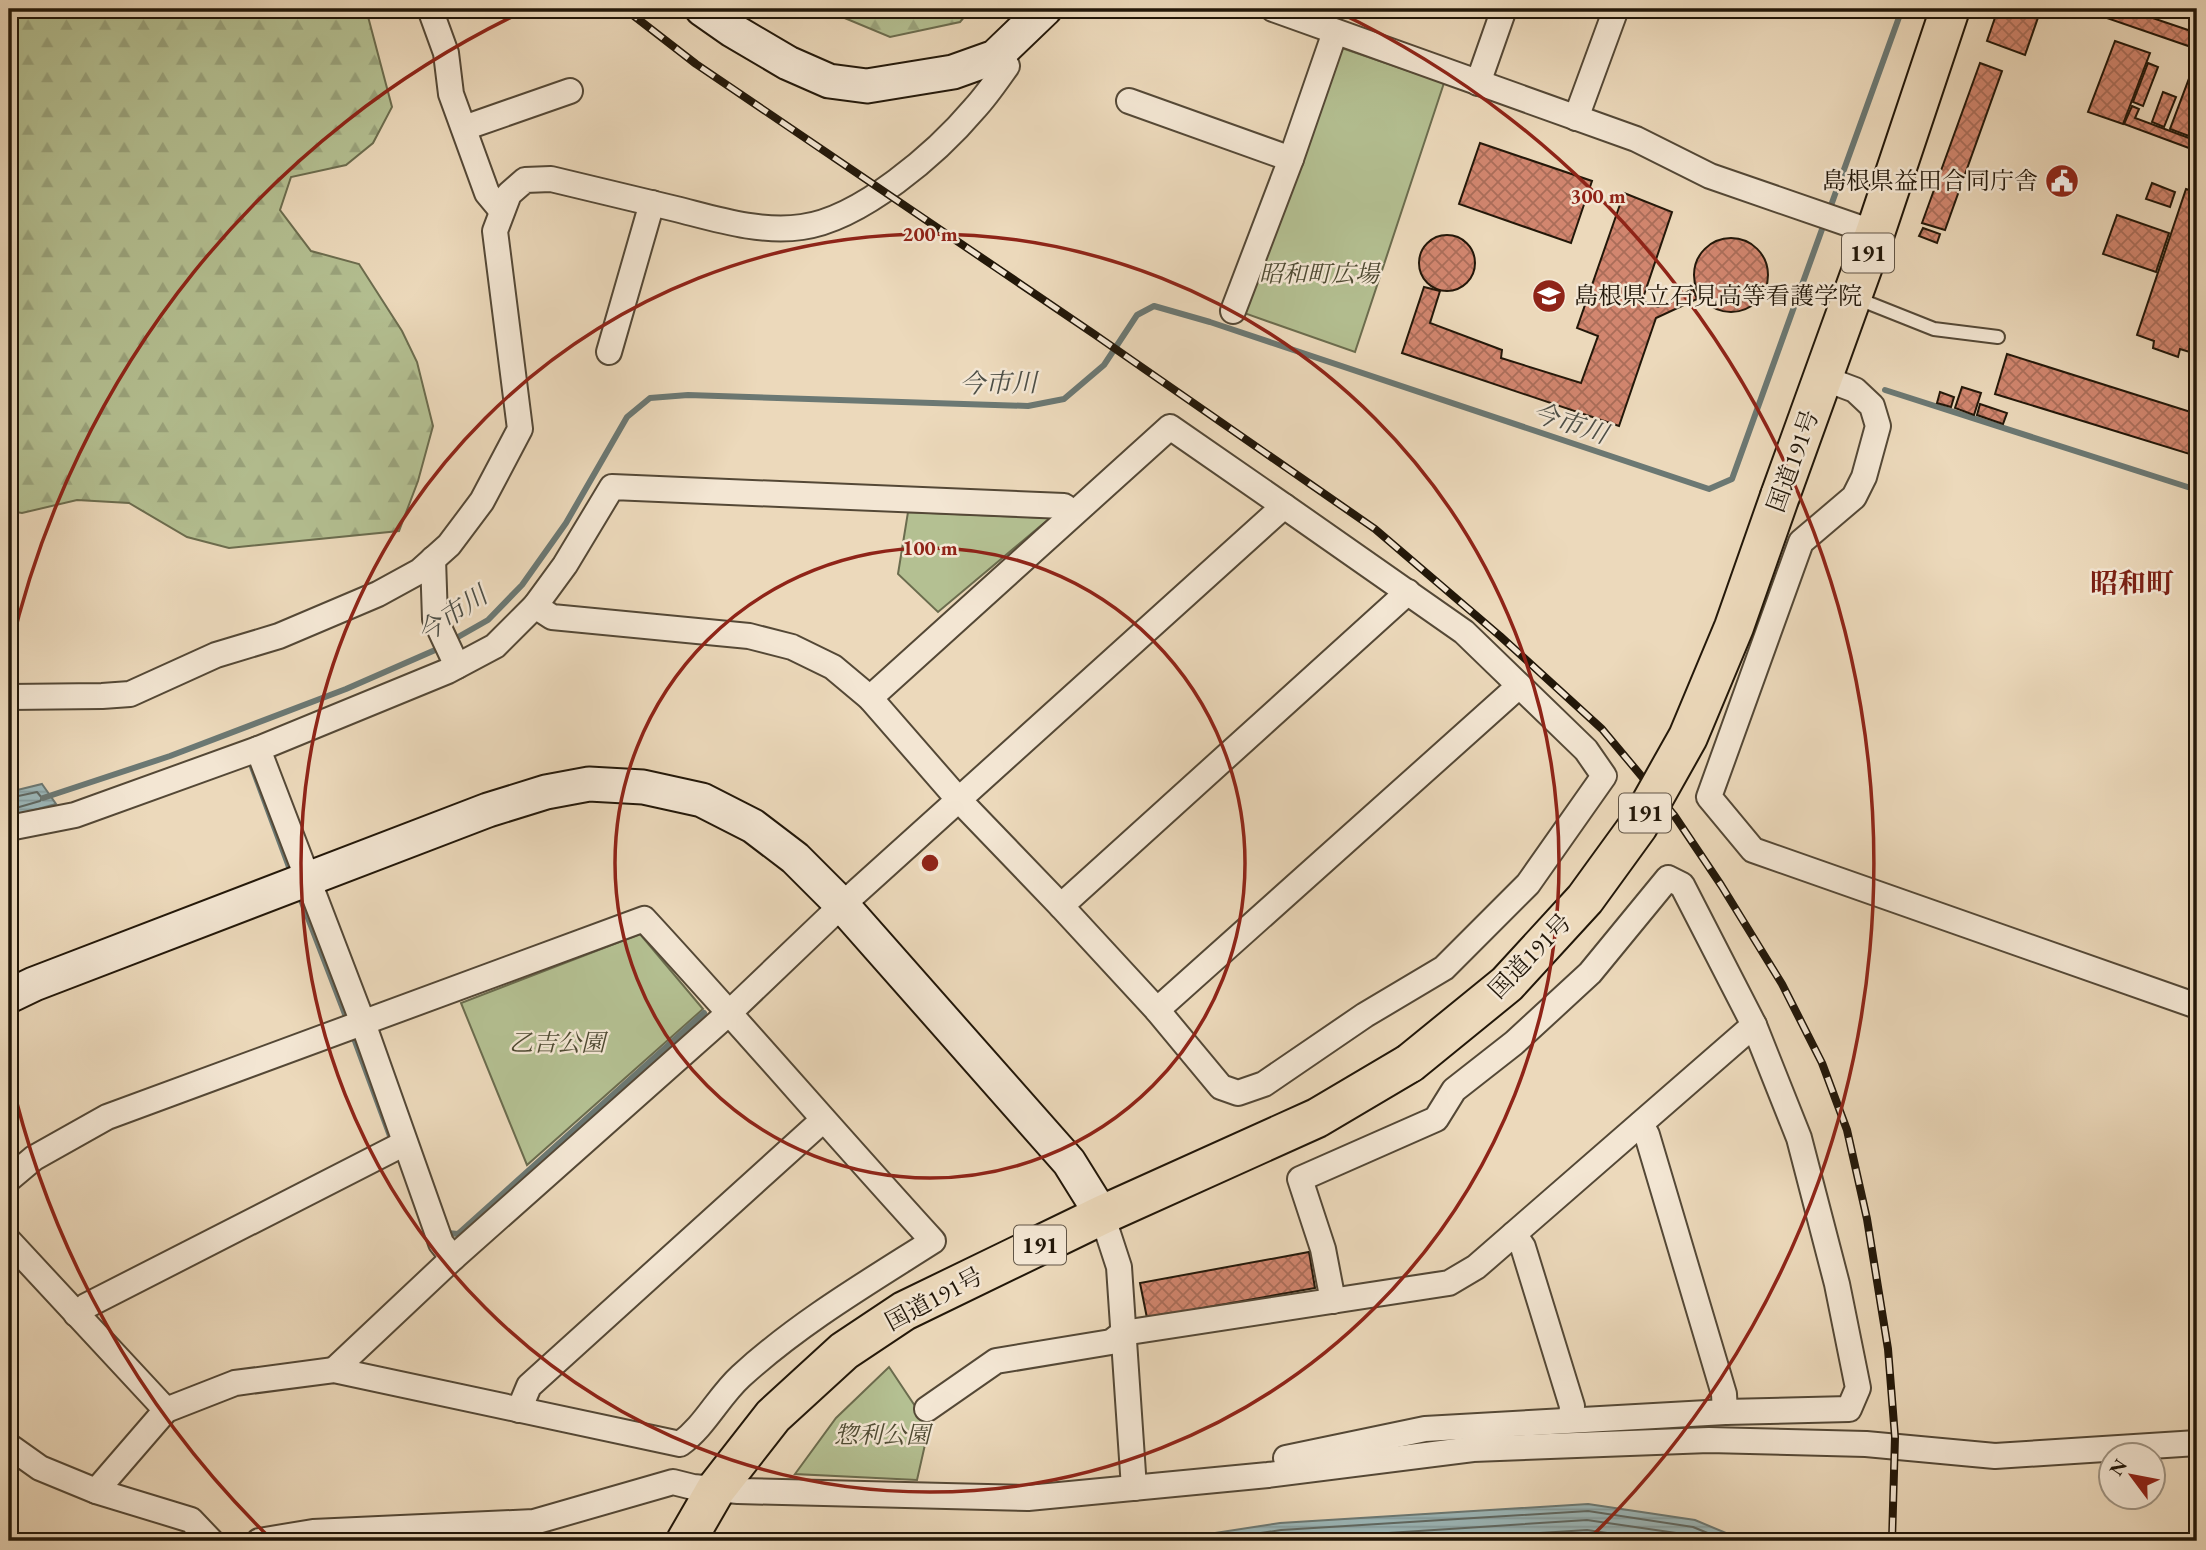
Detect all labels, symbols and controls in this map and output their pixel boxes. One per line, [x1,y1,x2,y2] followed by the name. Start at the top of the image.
[2043,162,2081,200] public building icon: 島根県益田合同庁舎
[1822,165,2038,196] place label: 島根県益田合同庁舎
[1570,182,1626,209] text: 300 m
[902,220,958,247] text: 200 m
[1842,234,1894,272] road number: 191
[1259,258,1381,289] park label: 昭和町広場
[1530,277,1568,315] school or university icon: 島根県立石見高等看護学院
[1574,280,1862,311] place label: 島根県立石見高等看護学院
[959,365,1040,401] water label: 今市川
[1528,395,1615,452] water label: 今市川
[1760,405,1825,516] street label: 国道191号
[902,534,958,561] text: 100 m
[2090,565,2174,601] district label: 昭和町
[410,576,496,650] water label: 今市川
[1619,793,1671,832] road number: 191
[918,851,942,875] centre of rings
[1481,907,1578,1005] street label: 国道191号
[509,1027,609,1058] park label: 乙吉公園
[1014,1226,1066,1264] road number: 191
[879,1260,988,1337] street label: 国道191号
[834,1419,934,1450] park label: 惣利公園
[2098,1442,2168,1512] north arrow
[2103,1454,2133,1480] text: N

